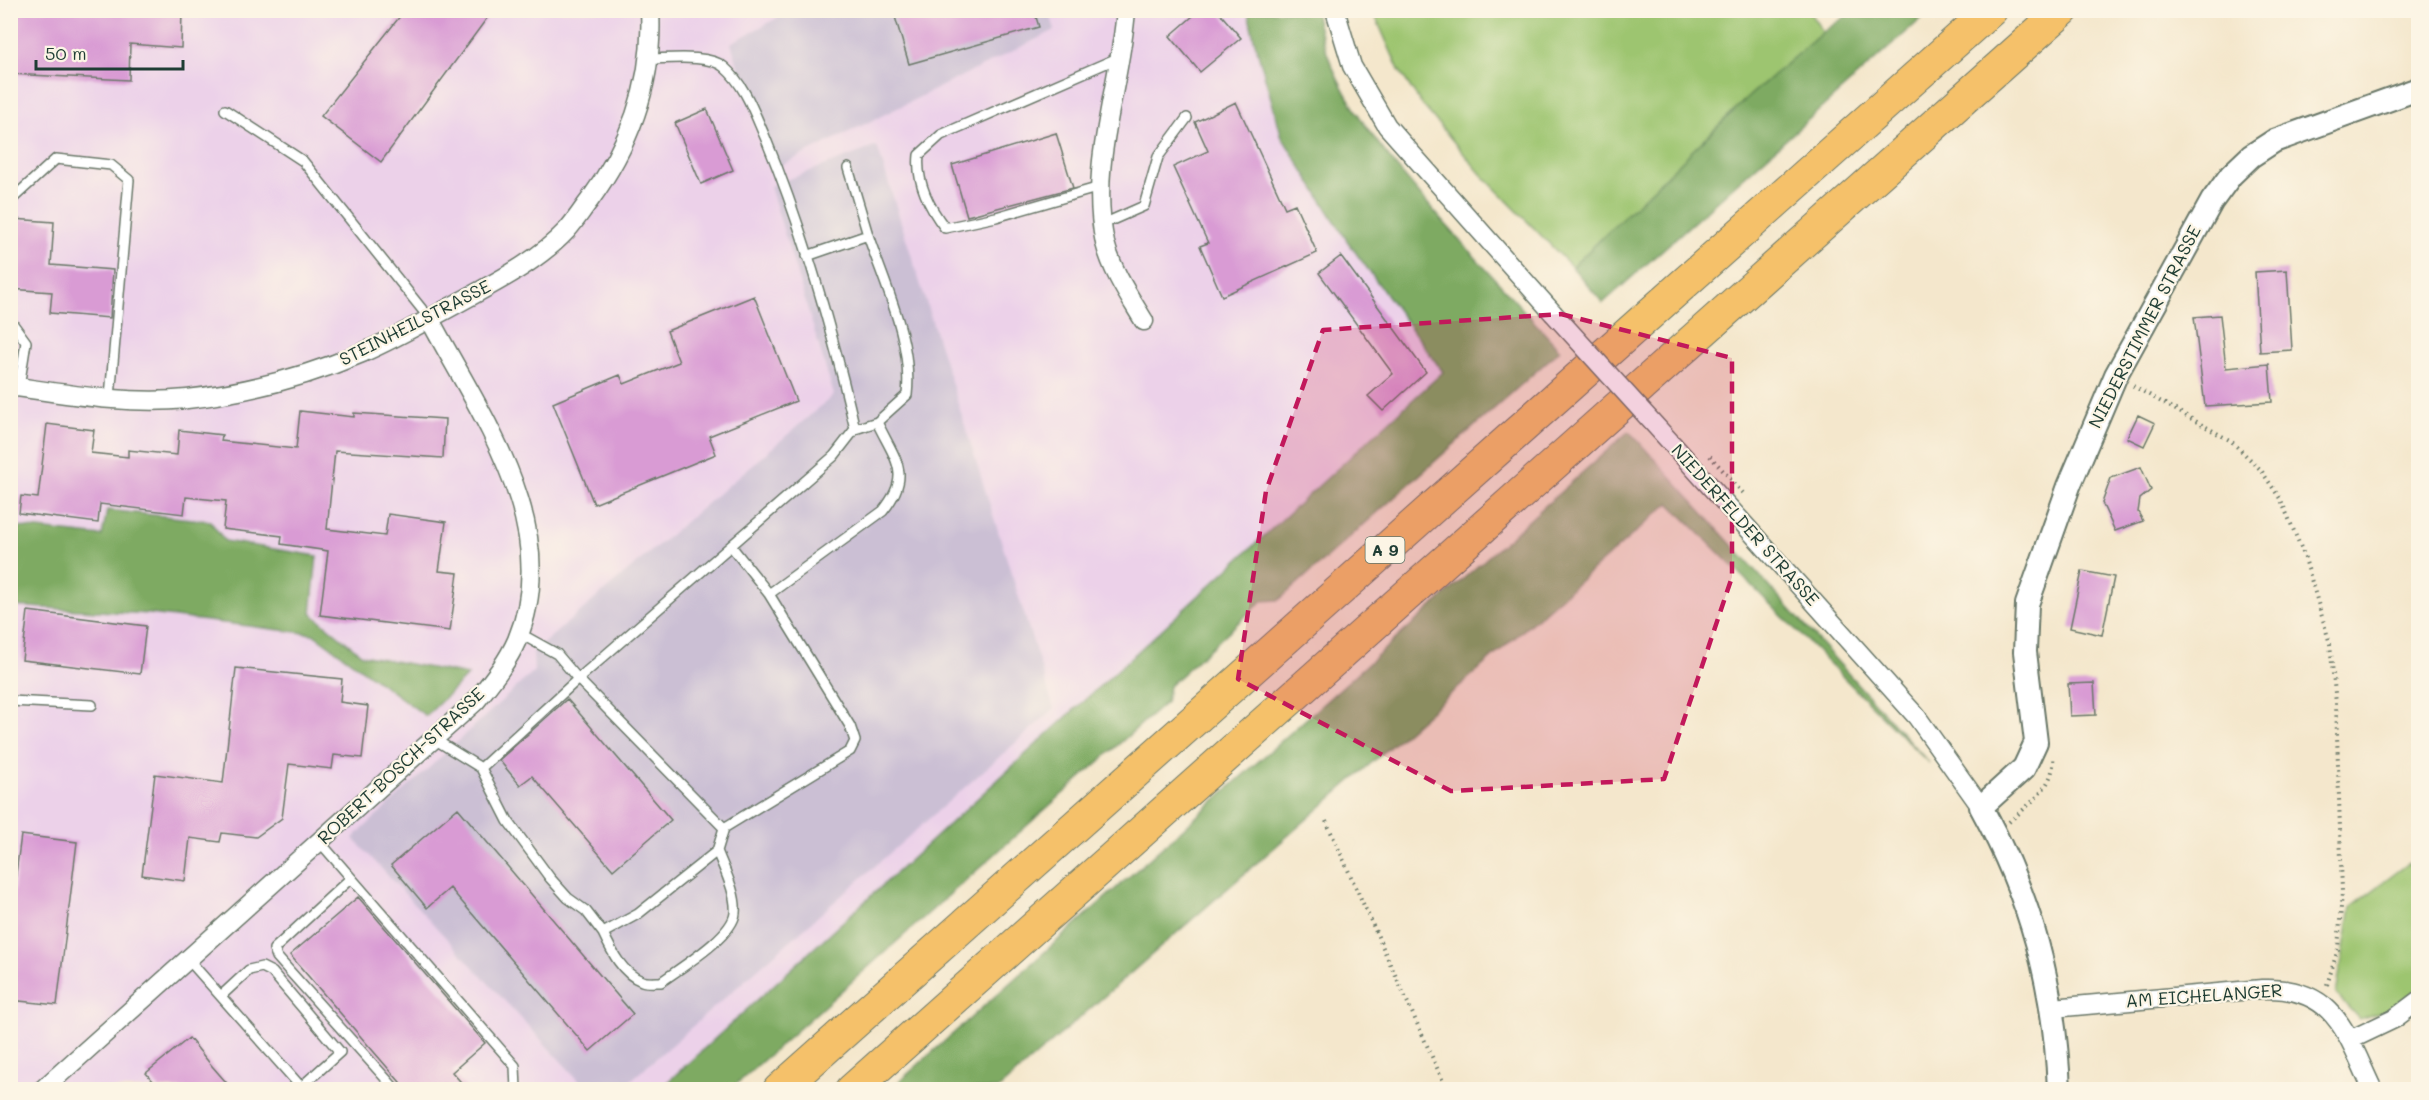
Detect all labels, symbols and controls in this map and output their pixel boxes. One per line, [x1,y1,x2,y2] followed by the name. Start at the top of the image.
[36,33,183,71] scale bar
[45,41,87,65] text: 50 m
[2082,221,2206,432] street label: NIEDERSTIMMER STRASSE
[335,274,494,371] street label: STEINHEILSTRASSE
[1666,438,1825,610] street label: NIEDERFELDER STRASSE
[1366,537,1404,563] road number: A 9
[312,681,489,849] street label: ROBERT-BOSCH-STRASSE
[2125,978,2283,1012] street label: AM EICHELANGER

